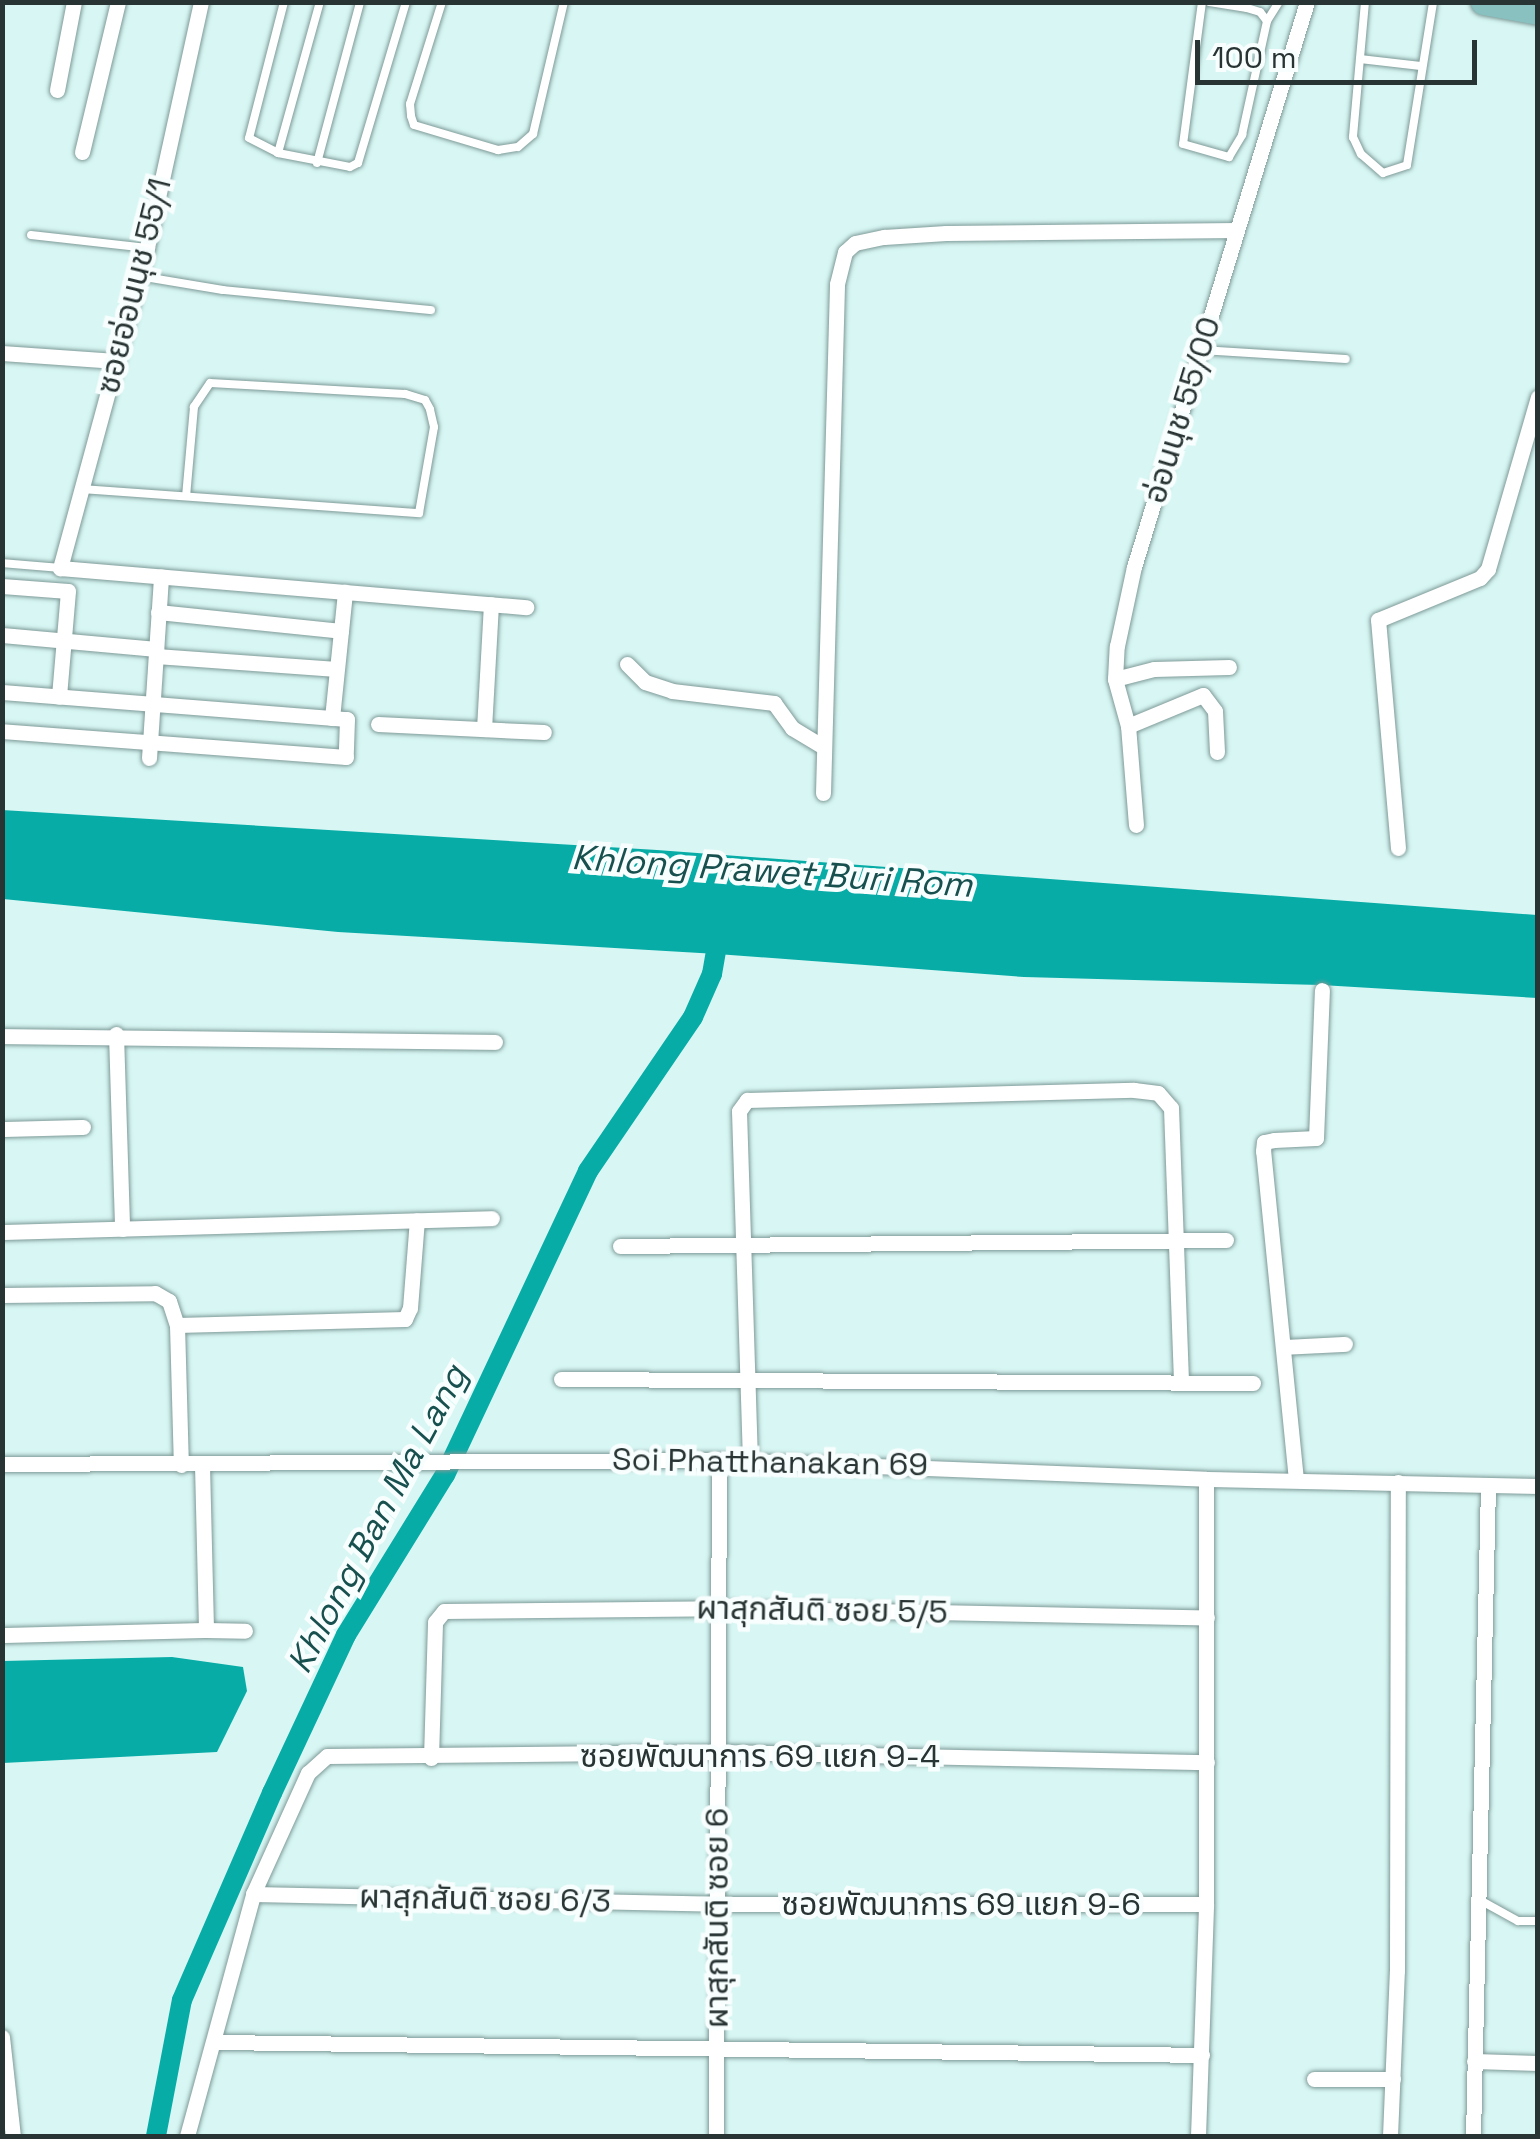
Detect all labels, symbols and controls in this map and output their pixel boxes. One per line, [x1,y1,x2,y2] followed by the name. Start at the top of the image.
[1200,20,1482,82] scale bar
[1212,38,1297,77] text: 100 m
[89,174,179,398] street label: ซอยอ่อนนุช 55/1
[1135,312,1229,508] street label: อ่อนนุช 55/00
[570,836,974,906] water label: Khlong Prawet Buri Rom
[278,1358,476,1680] water label: Khlong Ban Ma Lang
[612,1440,928,1484] street label: Soi Phatthanakan 69
[696,1589,948,1631] street label: ผาสุกสันติ ซอย 5/5
[580,1737,940,1775] street label: ซอยพัฒนาการ 69 แยก 9-4
[698,1808,736,2028] street label: ผาสุกสันติ ซอย 6
[359,1878,611,1920] street label: ผาสุกสันติ ซอย 6/3
[781,1885,1141,1923] street label: ซอยพัฒนาการ 69 แยก 9-6

